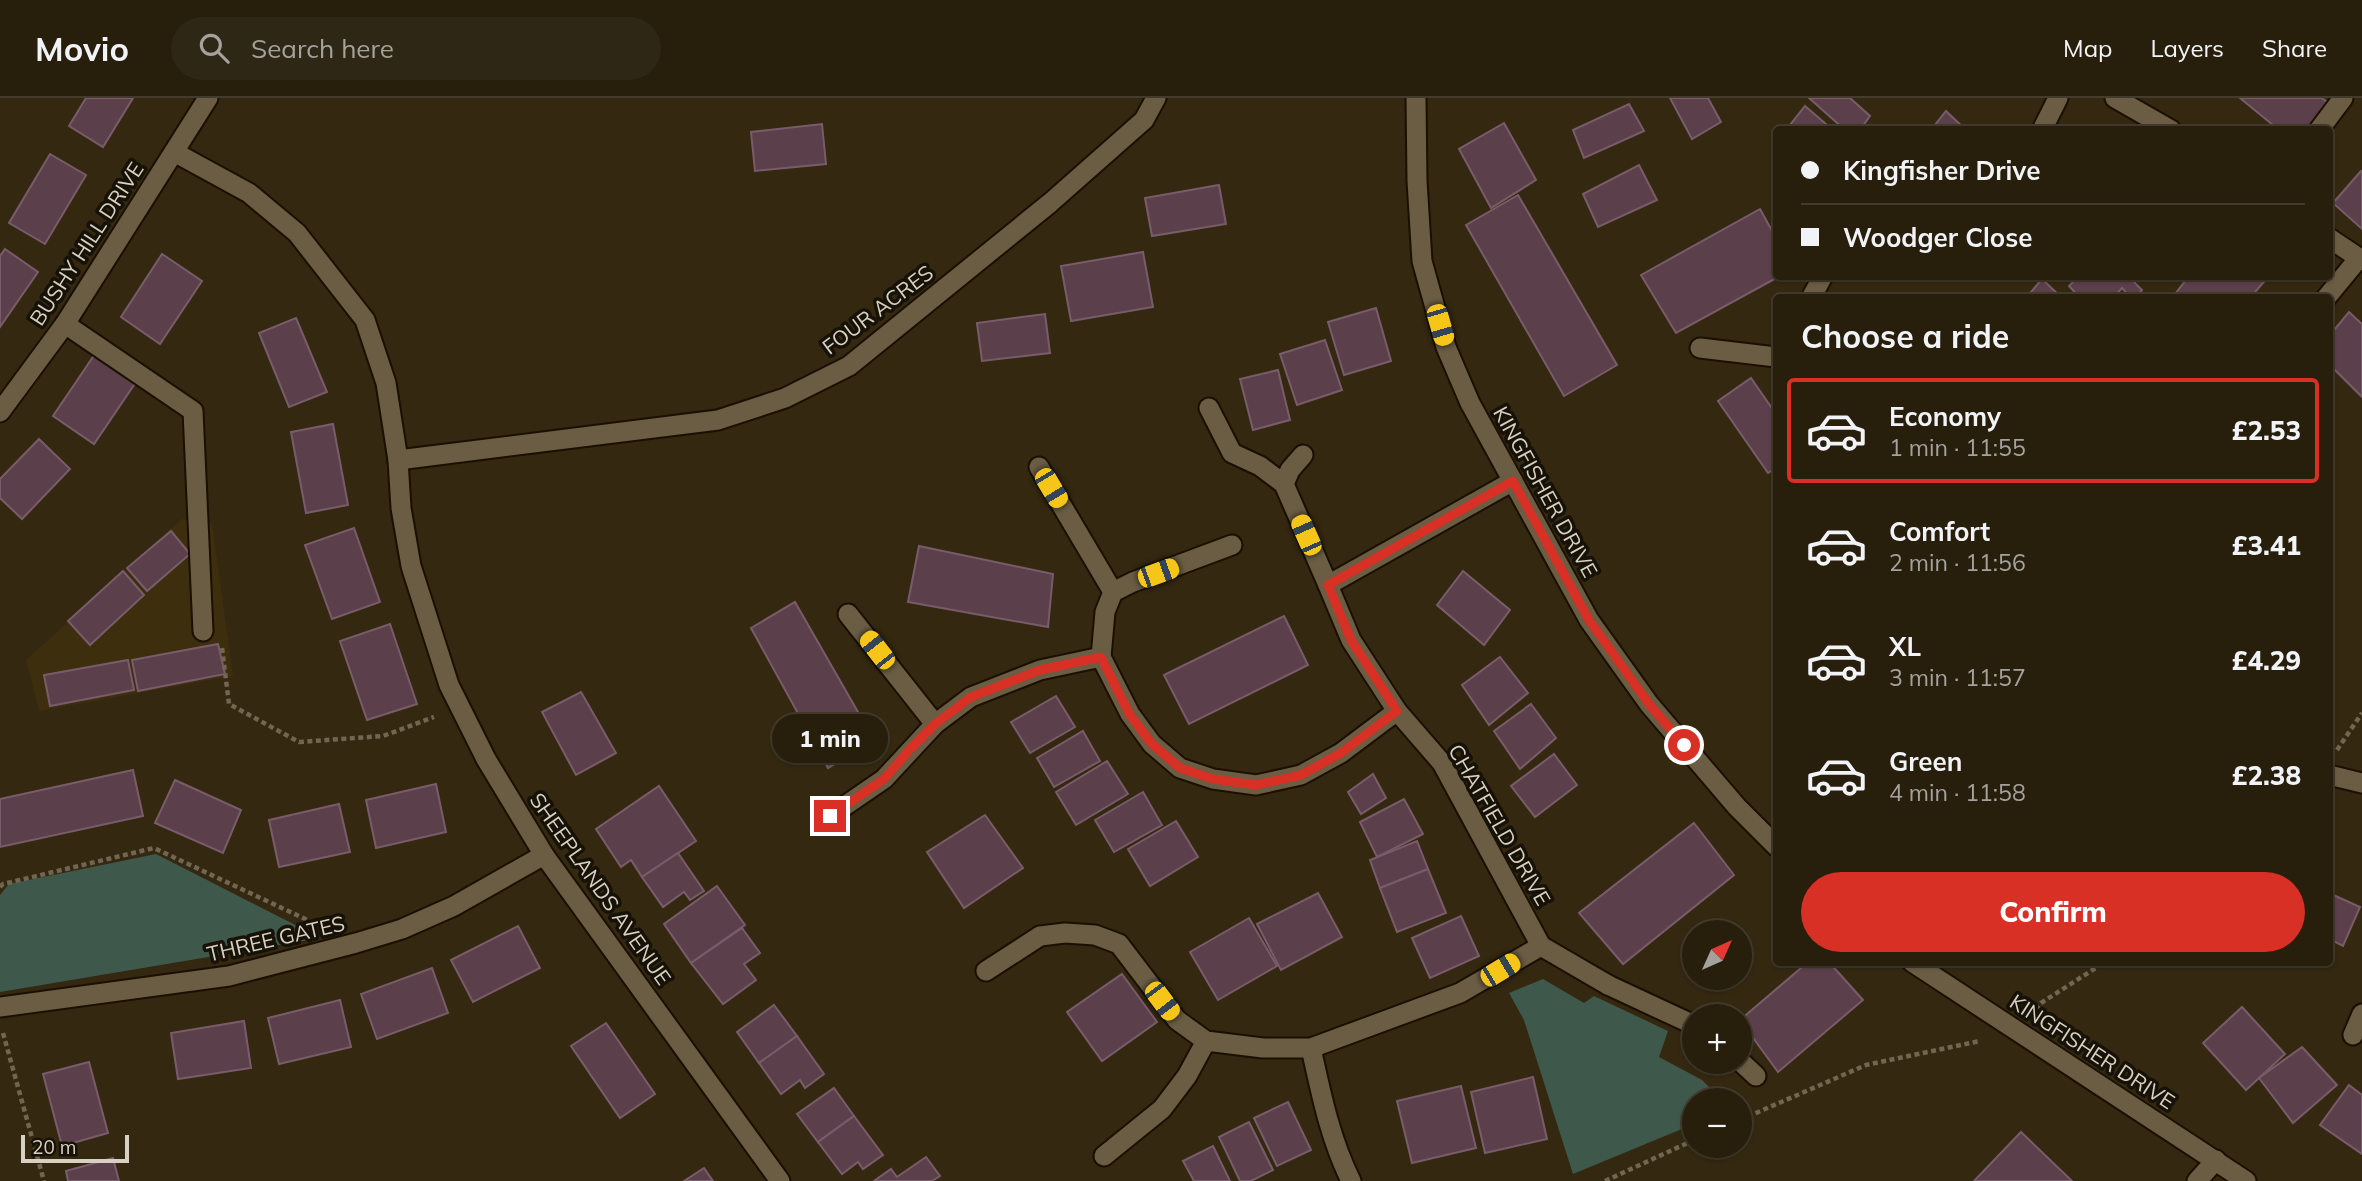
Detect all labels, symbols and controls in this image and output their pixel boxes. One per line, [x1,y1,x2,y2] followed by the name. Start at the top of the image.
[171,17,661,80] search box
[35,28,129,69] text: Movio
[195,29,233,67] icon: search
[251,32,394,65] text: Search here
[2063,33,2112,63] text: Map
[2150,33,2224,63] text: Layers
[2262,33,2327,63] text: Share
[1843,154,2041,187] text: Kingfisher Drive
[24,157,149,330] street label: BUSHY HILL DRIVE
[1843,221,2032,254] text: Woodger Close
[817,259,938,359] street label: FOUR ACRES
[1425,302,1456,348] car
[1801,316,2009,356] text: Choose a ride
[1805,399,1868,462] icon: car
[1889,400,2001,433] text: Economy
[1488,402,1604,581] street label: KINGFISHER DRIVE
[2232,414,2301,447] text: £2.53
[1889,433,2026,462] text: 1 min · 11:55
[1032,465,1071,511] car
[1288,512,1325,558] car
[1805,514,1868,577] icon: car
[1889,515,1990,548] text: Comfort
[2232,529,2301,562] text: £3.41
[1889,548,2026,577] text: 2 min · 11:56
[1135,556,1182,590] car
[856,627,899,673] car
[1805,629,1868,692] icon: car
[1889,630,1921,663] text: XL
[2232,644,2301,677] text: £4.29
[1889,663,2026,692] text: 3 min · 11:57
[772,714,888,764] callout: 1 min
[799,724,861,753] text: 1 min
[1668,729,1700,761] route start
[1443,739,1557,910] street label: CHATFIELD DRIVE
[1805,744,1868,807] icon: car
[1889,745,1962,778] text: Green
[2232,759,2301,792] text: £2.38
[1889,778,2026,807] text: 4 min · 11:58
[525,787,677,990] street label: SHEEPLANDS AVENUE
[814,800,846,832] route end
[1801,872,2305,952] button: Confirm
[204,910,347,967] street label: THREE GATES
[1682,920,1752,990] north arrow
[1682,920,1752,1158] map controls
[1477,950,1524,990] car
[1141,978,1184,1024] car
[2005,988,2180,1114] street label: KINGFISHER DRIVE
[1682,1004,1752,1074] button: +
[1682,1088,1752,1158] button: −
[21,1132,130,1164] scale bar
[32,1135,76,1159] text: 20 m

